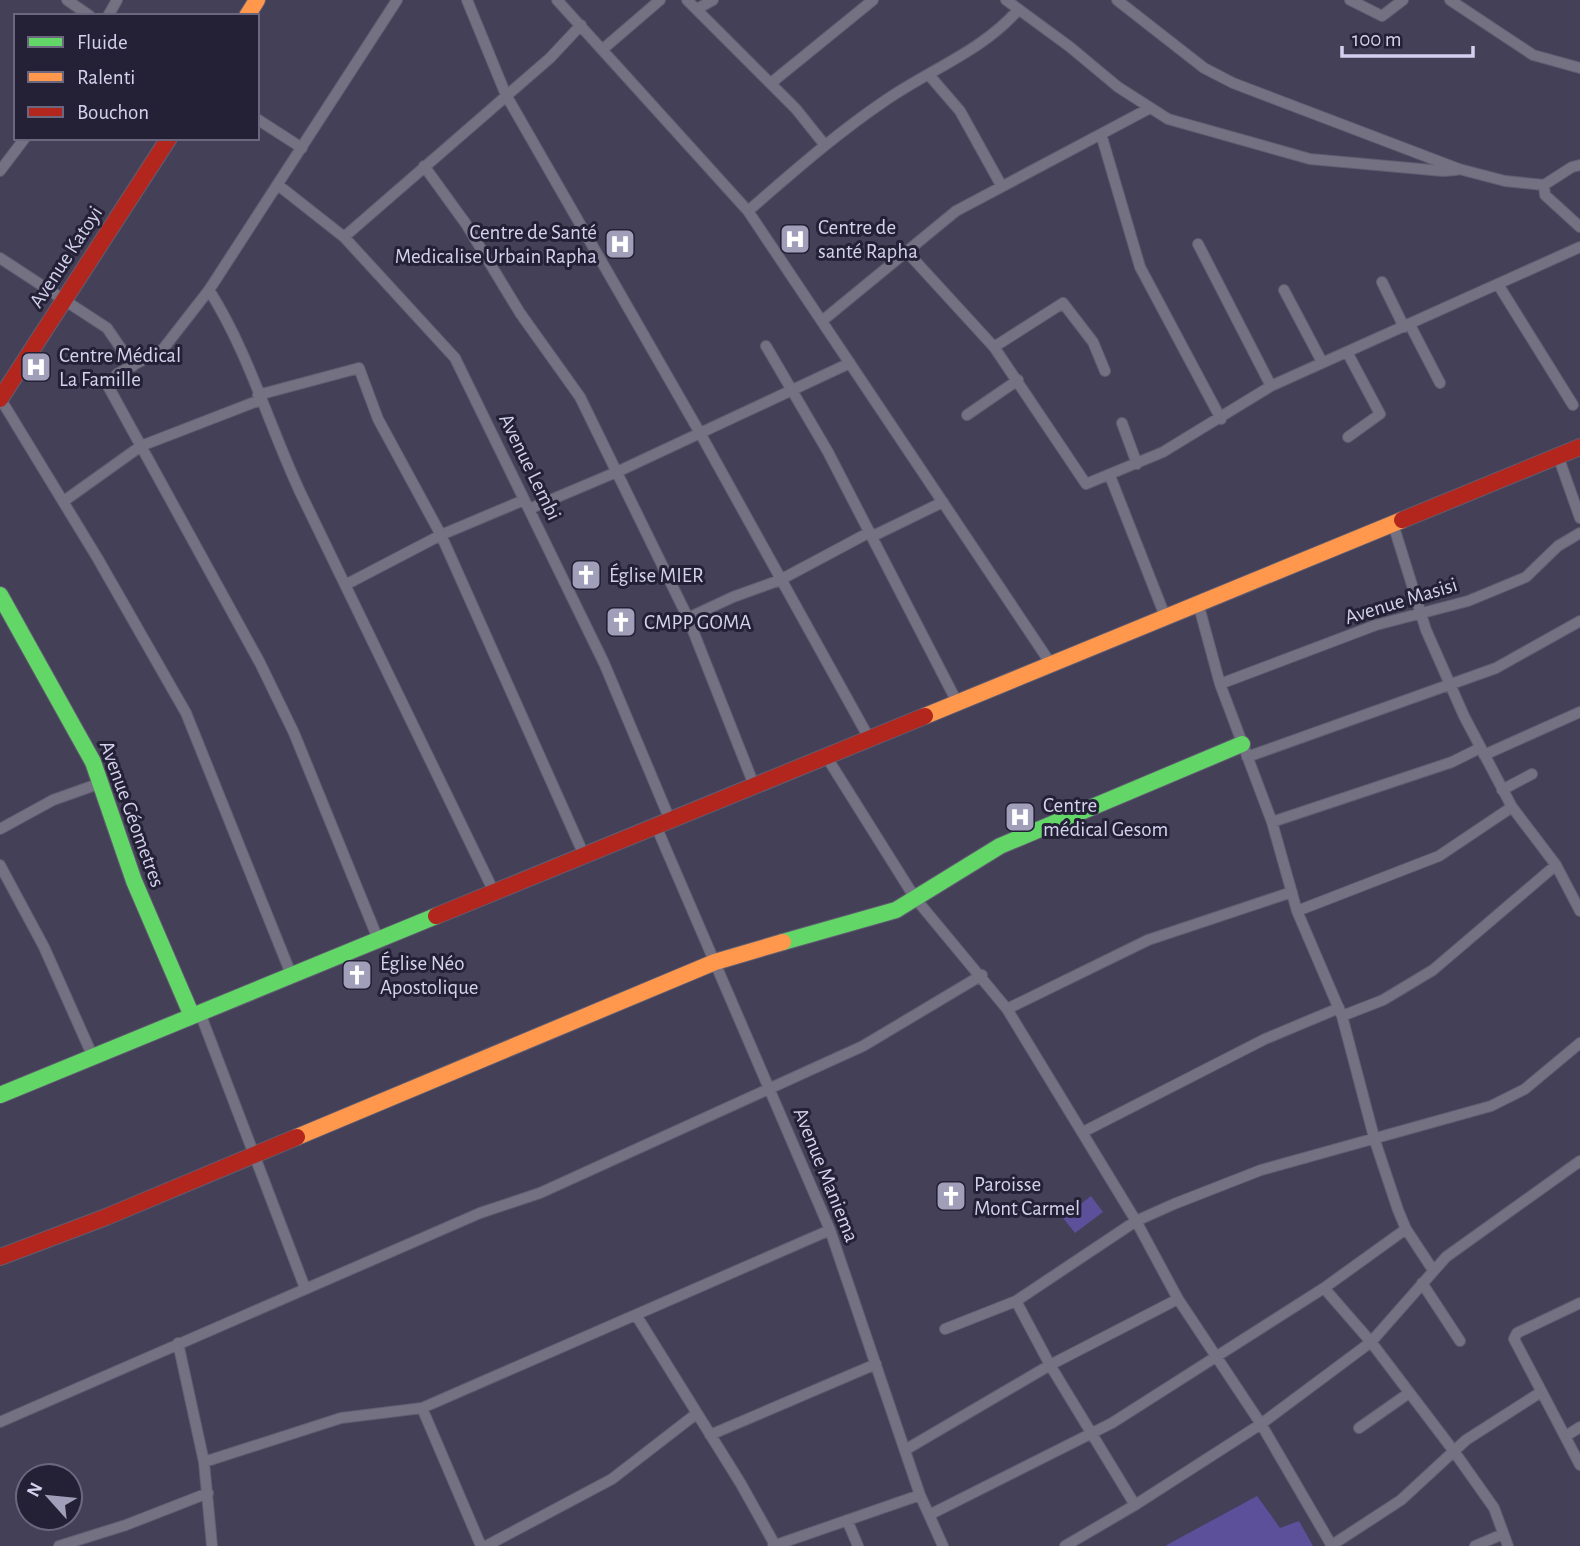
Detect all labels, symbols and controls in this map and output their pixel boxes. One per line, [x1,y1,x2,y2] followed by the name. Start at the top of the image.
[14,14,259,140] legend
[1342,14,1473,58] scale bar
[1352,29,1402,50] text: 100 m
[77,32,128,53] text: Fluide
[77,67,135,88] text: Ralenti
[77,102,149,123] text: Bouchon
[26,203,106,311] street label: Avenue Katoyi
[818,217,918,262] place label: Centre de santé Rapha
[395,222,597,267] place label: Centre de Santé Medicalise Urbain Rapha
[778,222,812,256] hospital icon: Centre de santé Rapha
[603,227,637,261] hospital icon: Centre de Santé Medicalise Urbain Rapha
[59,345,181,390] place label: Centre Médical La Famille
[19,350,53,384] hospital icon: Centre Médical La Famille
[495,410,565,524] street label: Avenue Lembi
[569,558,603,592] church icon: Église MIER
[609,563,704,586] place label: Église MIER
[1342,574,1460,628] street label: Avenue Masisi
[604,605,638,639] church icon: CMPP GOMA
[644,612,751,633] place label: CMPP GOMA
[96,738,168,890] street label: Avenue Géometres
[1043,795,1168,840] place label: Centre médical Gesom
[1003,800,1037,834] hospital icon: Centre médical Gesom
[380,951,479,998] place label: Église Néo Apostolique
[340,958,374,992] church icon: Église Néo Apostolique
[790,1105,863,1245] street label: Avenue Maniema
[974,1174,1080,1219] place label: Paroisse Mont Carmel
[934,1179,968,1213] church icon: Paroisse Mont Carmel
[14,1462,84,1532] north arrow
[24,1480,47,1500] text: N

